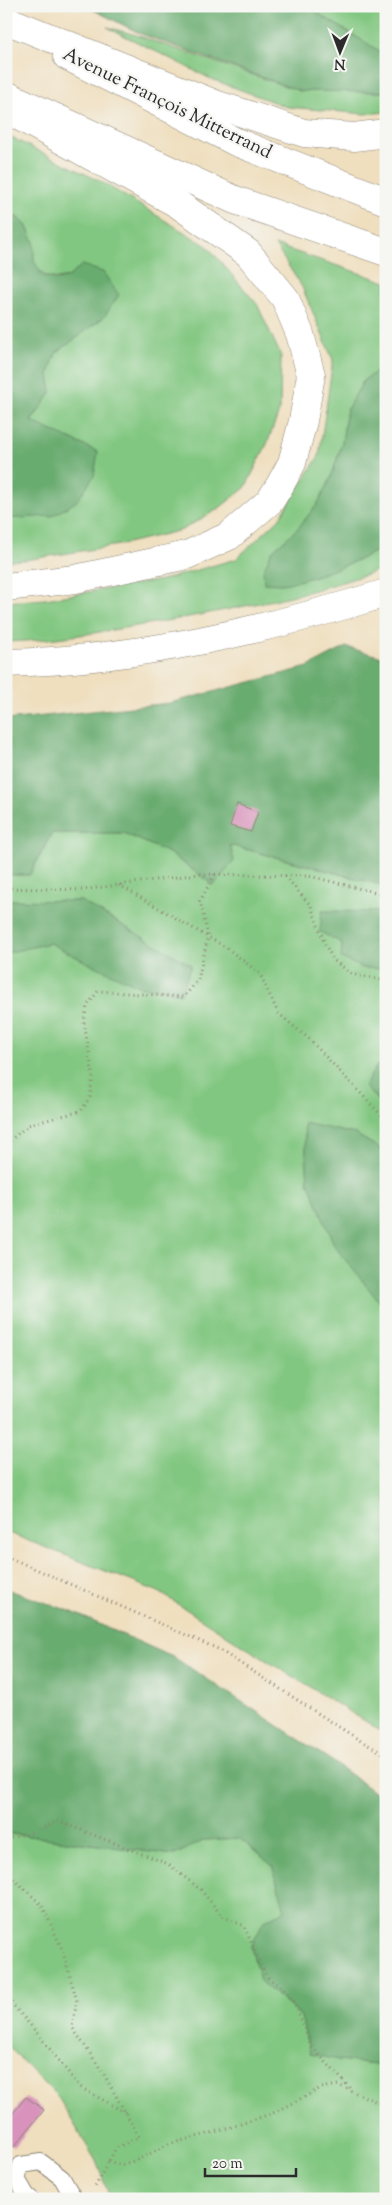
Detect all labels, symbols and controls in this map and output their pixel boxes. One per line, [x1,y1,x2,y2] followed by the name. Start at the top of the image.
[314,28,364,78] north arrow
[58,41,277,167] street label: Avenue François Mitterrand
[334,53,346,73] text: N
[205,2145,296,2177] scale bar
[212,2154,243,2175] text: 20 m

